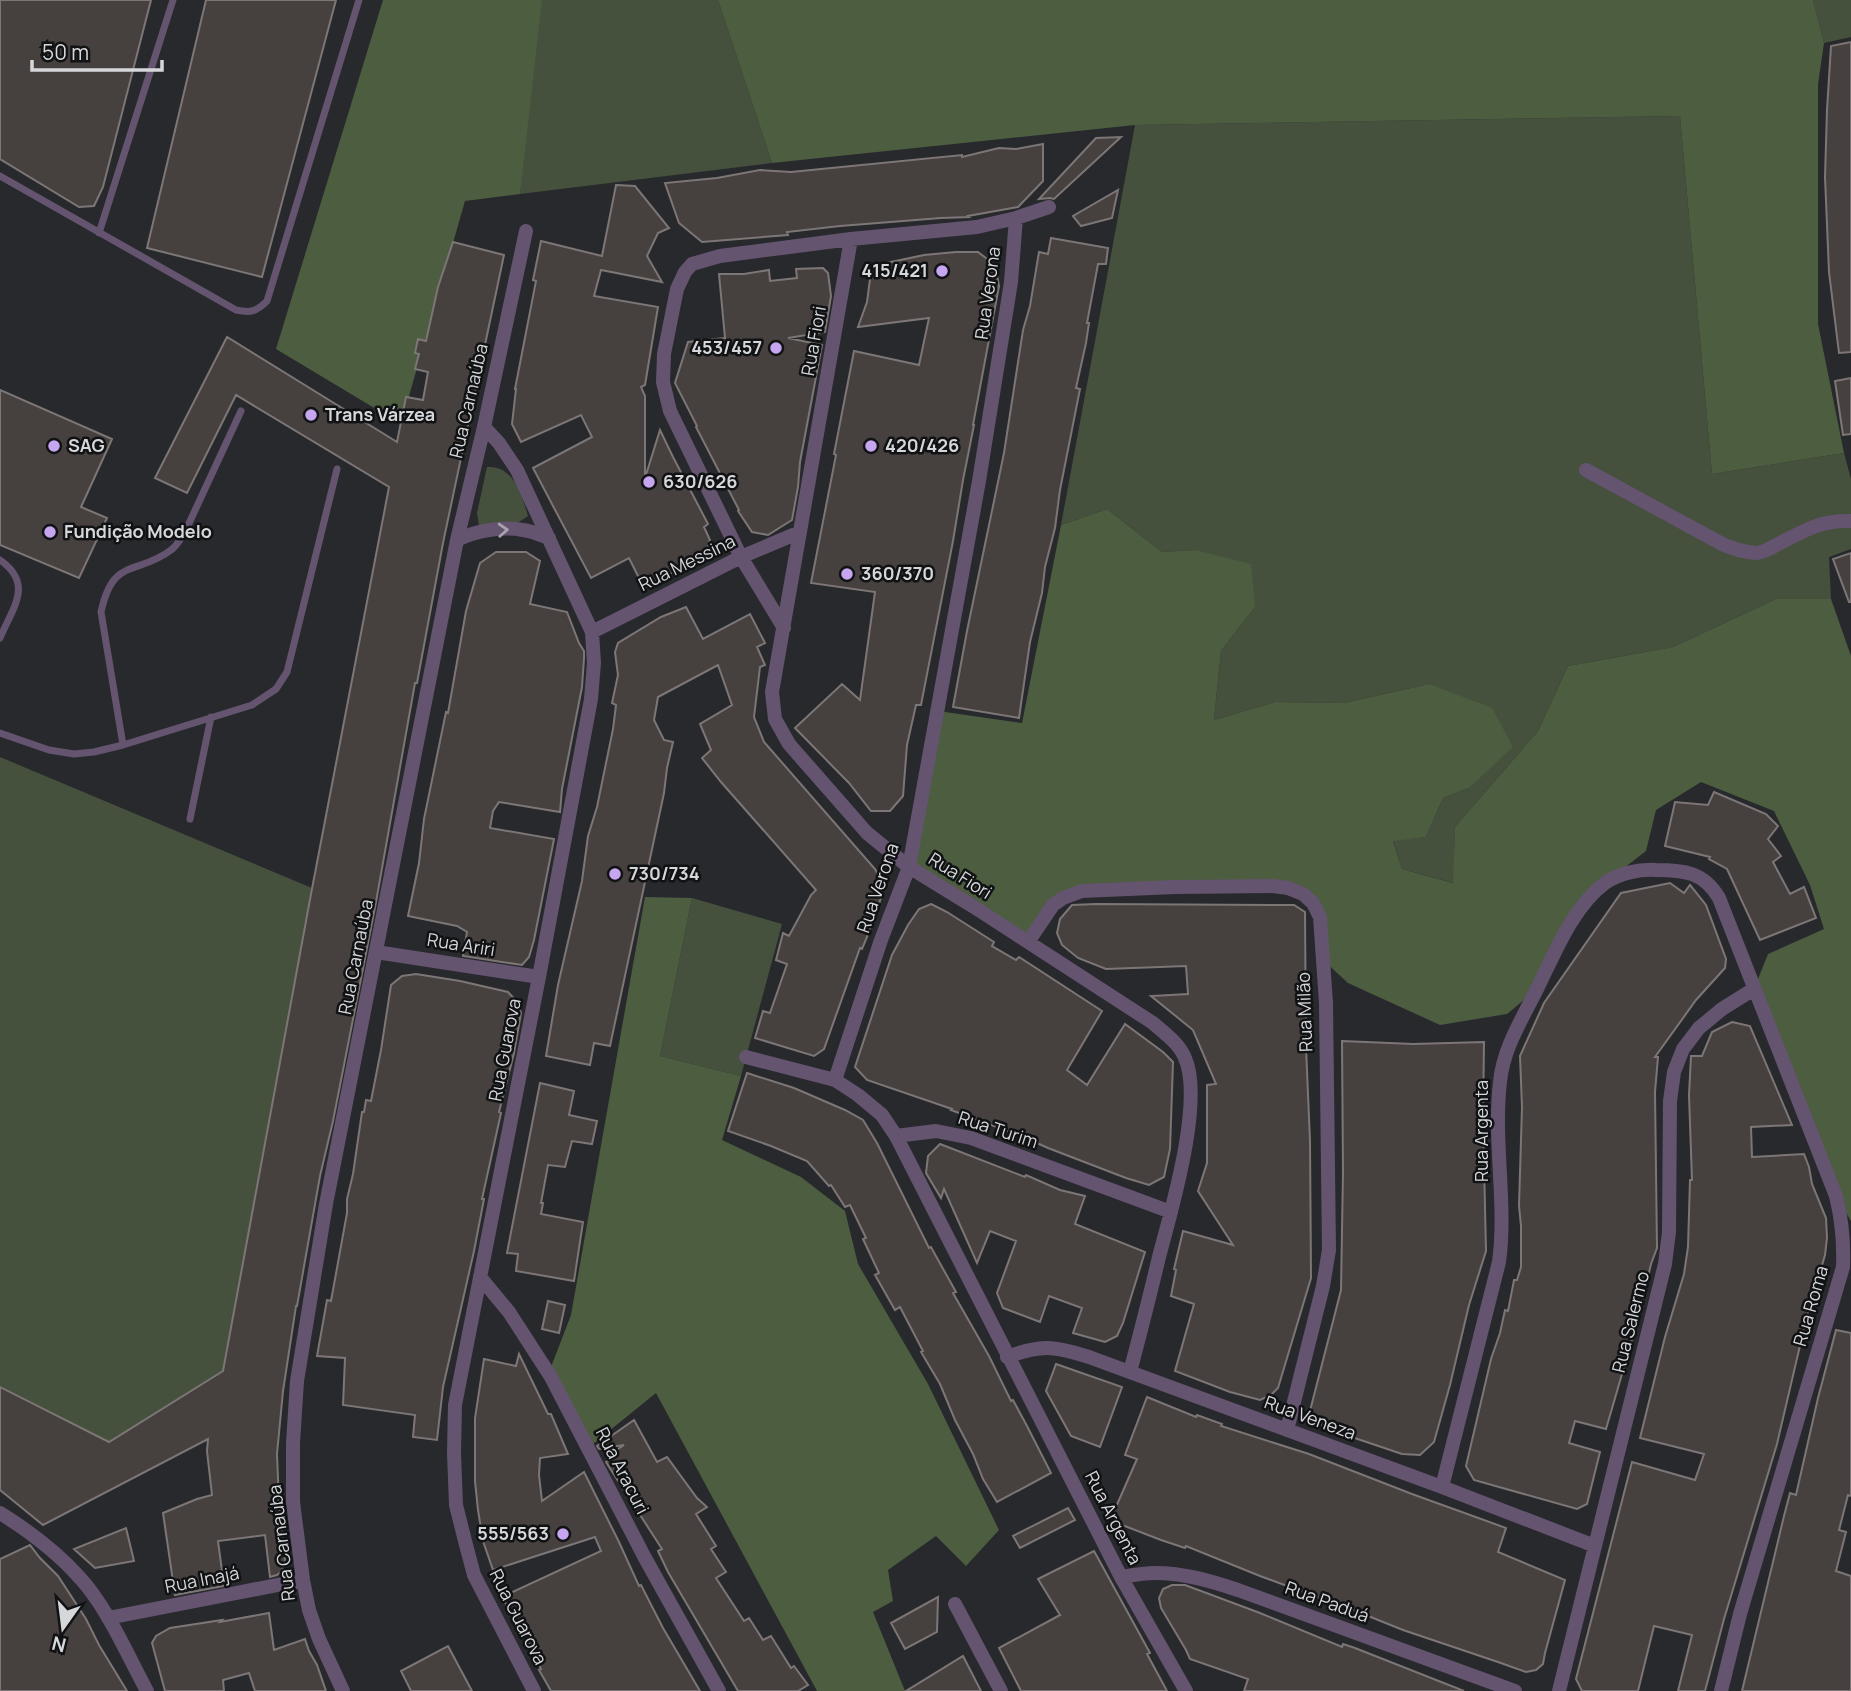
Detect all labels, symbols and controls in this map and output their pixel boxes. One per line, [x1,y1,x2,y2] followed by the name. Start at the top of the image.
[32,28,161,72] scale bar
[42,38,89,66] text: 50 m
[969,245,1005,341] street label: Rua Verona
[861,258,928,282] place label: 415/421
[934,263,950,279] marker: 415/421
[795,304,831,378] street label: Rua Fiori
[691,335,762,359] place label: 453/457
[768,340,784,356] marker: 453/457
[443,341,493,460] street label: Rua Carnaúba
[325,402,435,426] place label: Trans Várzea
[303,407,319,423] marker: Trans Várzea
[68,433,105,457] place label: SAG
[885,433,959,457] place label: 420/426
[46,438,62,454] marker: SAG
[863,438,879,454] marker: 420/426
[663,469,737,493] place label: 630/626
[641,474,657,490] marker: 630/626
[64,519,212,543] place label: Fundição Modelo
[498,523,509,538] one-way arrow
[42,524,58,540] marker: Fundição Modelo
[634,528,739,596] street label: Rua Messina
[861,561,934,585] place label: 360/370
[839,566,855,582] marker: 360/370
[850,840,904,936] street label: Rua Verona
[924,846,997,904] street label: Rua Fiori
[629,861,700,885] place label: 730/734
[607,866,623,882] marker: 730/734
[332,897,378,1017] street label: Rua Carnaúba
[425,927,497,961] street label: Rua Ariri
[1291,972,1317,1052] street label: Rua Milão
[482,996,526,1103] street label: Rua Guarova
[1469,1080,1493,1182] street label: Rua Argenta
[956,1105,1041,1153] street label: Rua Turim
[1787,1263,1833,1349] street label: Rua Roma
[1606,1268,1654,1375] street label: Rua Salermo
[1261,1389,1359,1445] street label: Rua Veneza
[591,1423,655,1518] street label: Rua Aracuri
[1080,1467,1148,1568] street label: Rua Argenta
[262,1484,300,1603] street label: Rua Carnaúba
[477,1521,549,1545] place label: 555/563
[555,1526,571,1542] marker: 555/563
[163,1560,241,1598] street label: Rua Inajá
[485,1565,553,1668] street label: Rua Guarova
[1282,1575,1373,1627] street label: Rua Paduá
[28,1593,98,1663] north arrow
[49,1630,69,1659] text: N

